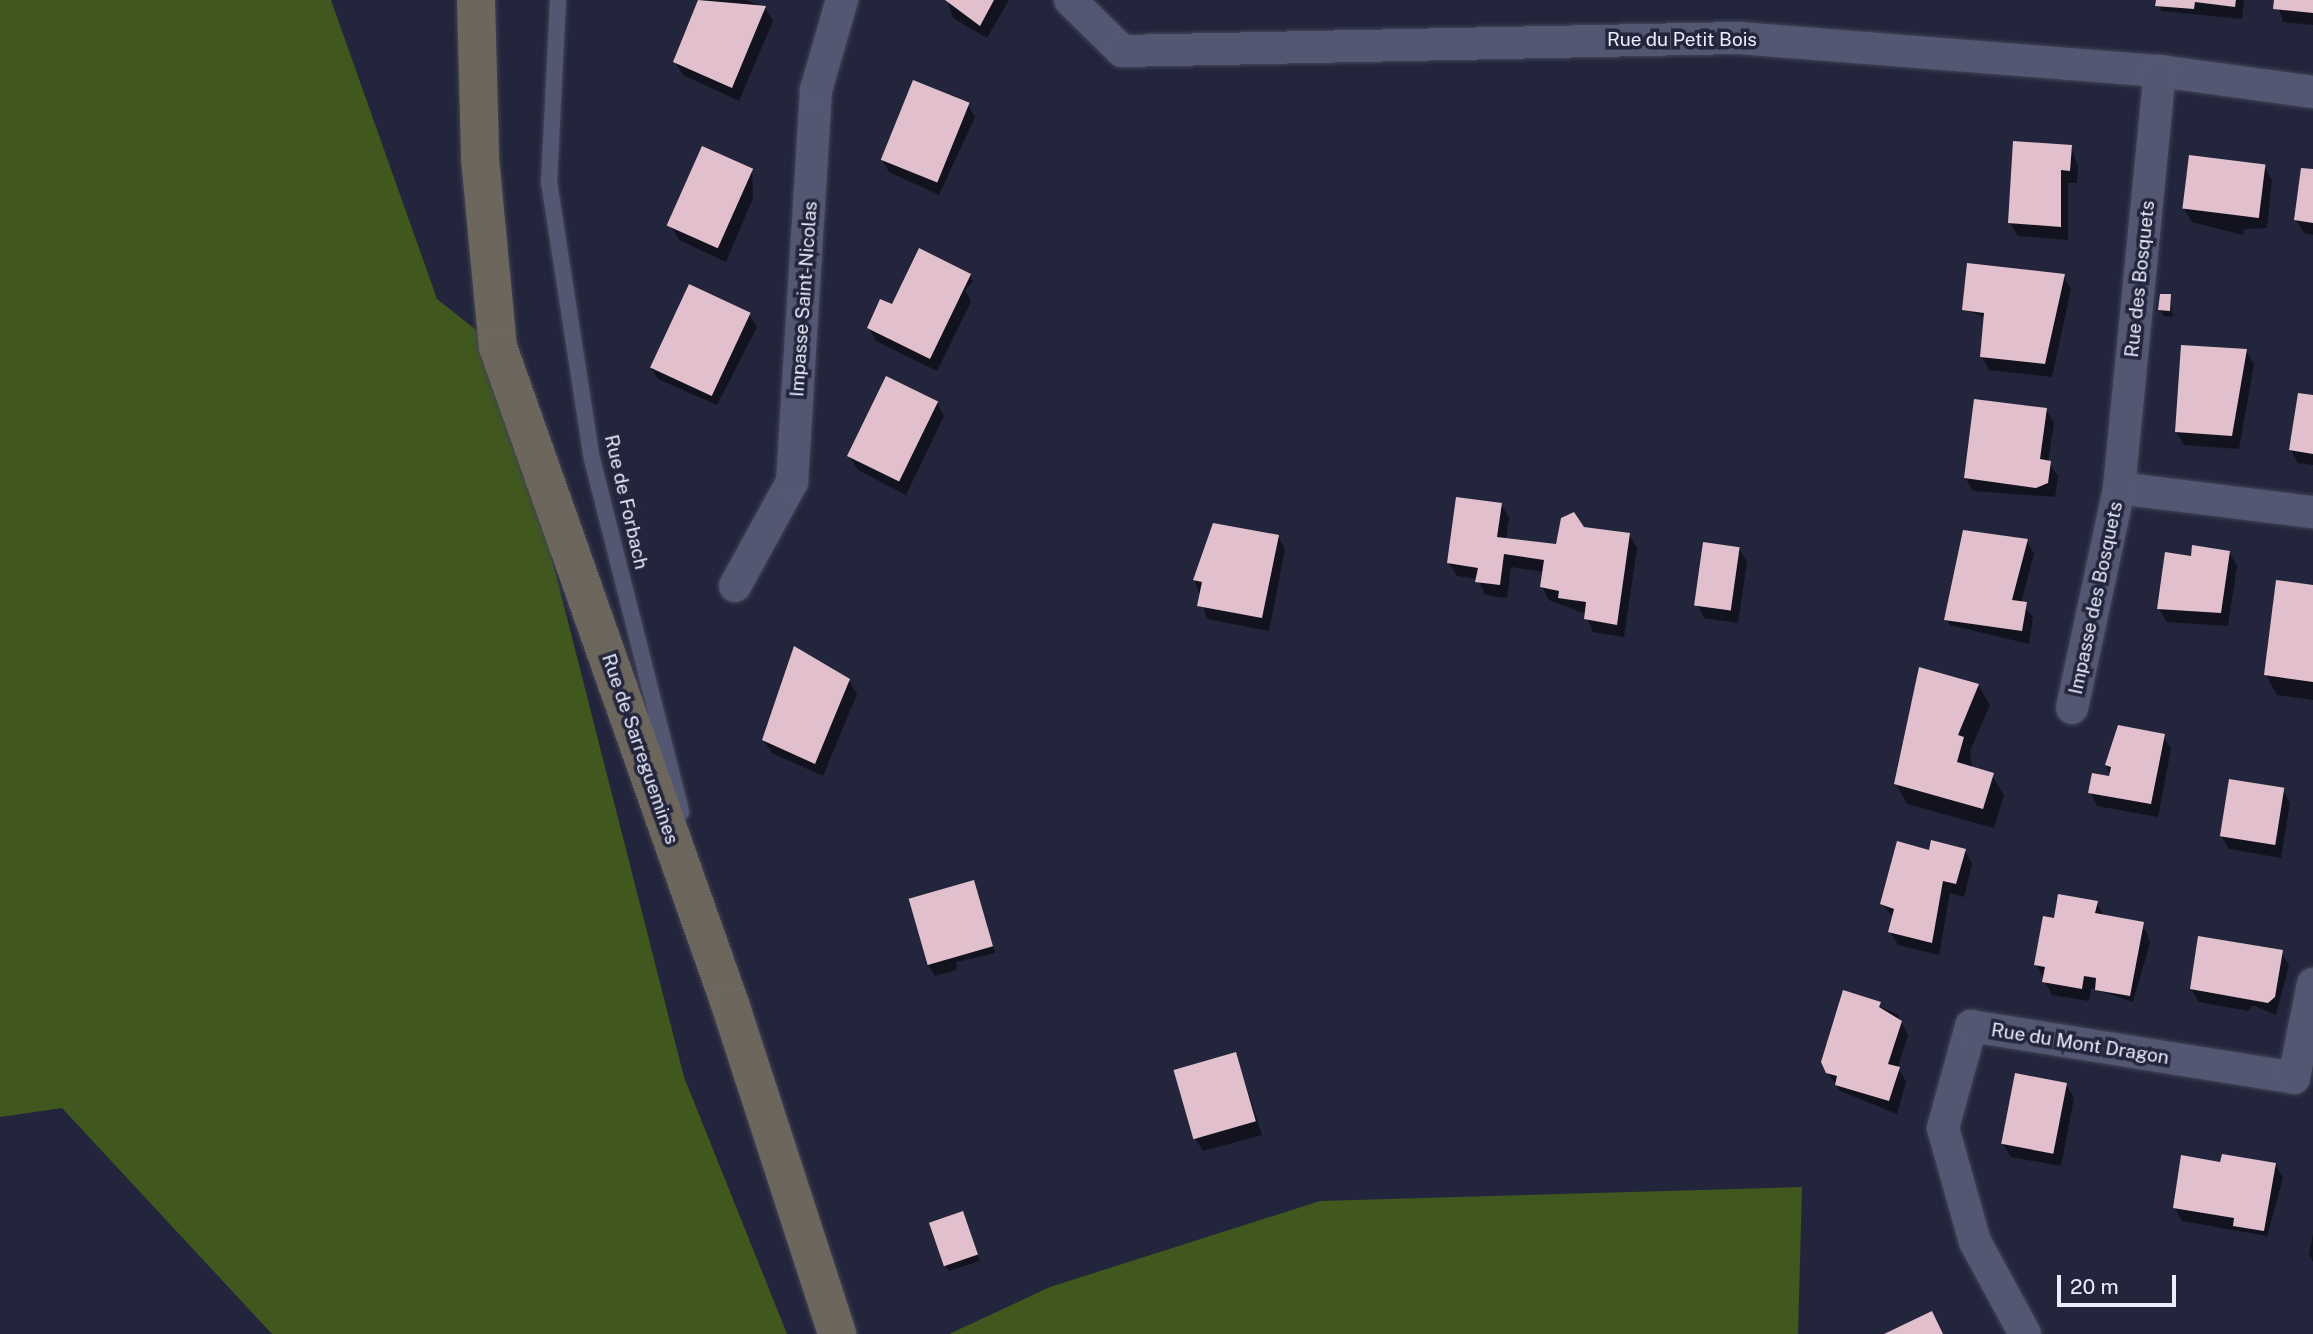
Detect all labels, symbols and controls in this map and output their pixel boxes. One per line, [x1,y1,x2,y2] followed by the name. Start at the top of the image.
[1607,29,1757,51] street label: Rue du Petit Bois
[2120,199,2160,359] street label: Rue des Bosquets
[786,200,822,398] street label: Impasse Saint-Nicolas
[599,432,653,572] street label: Rue de Forbach
[2064,499,2128,697] street label: Impasse des Bosquets
[597,651,683,847] street label: Rue de Sarreguemines
[1989,1019,2171,1069] street label: Rue du Mont Dragon
[2061,1260,2180,1304] scale bar
[2070,1274,2119,1299] text: 20 m

